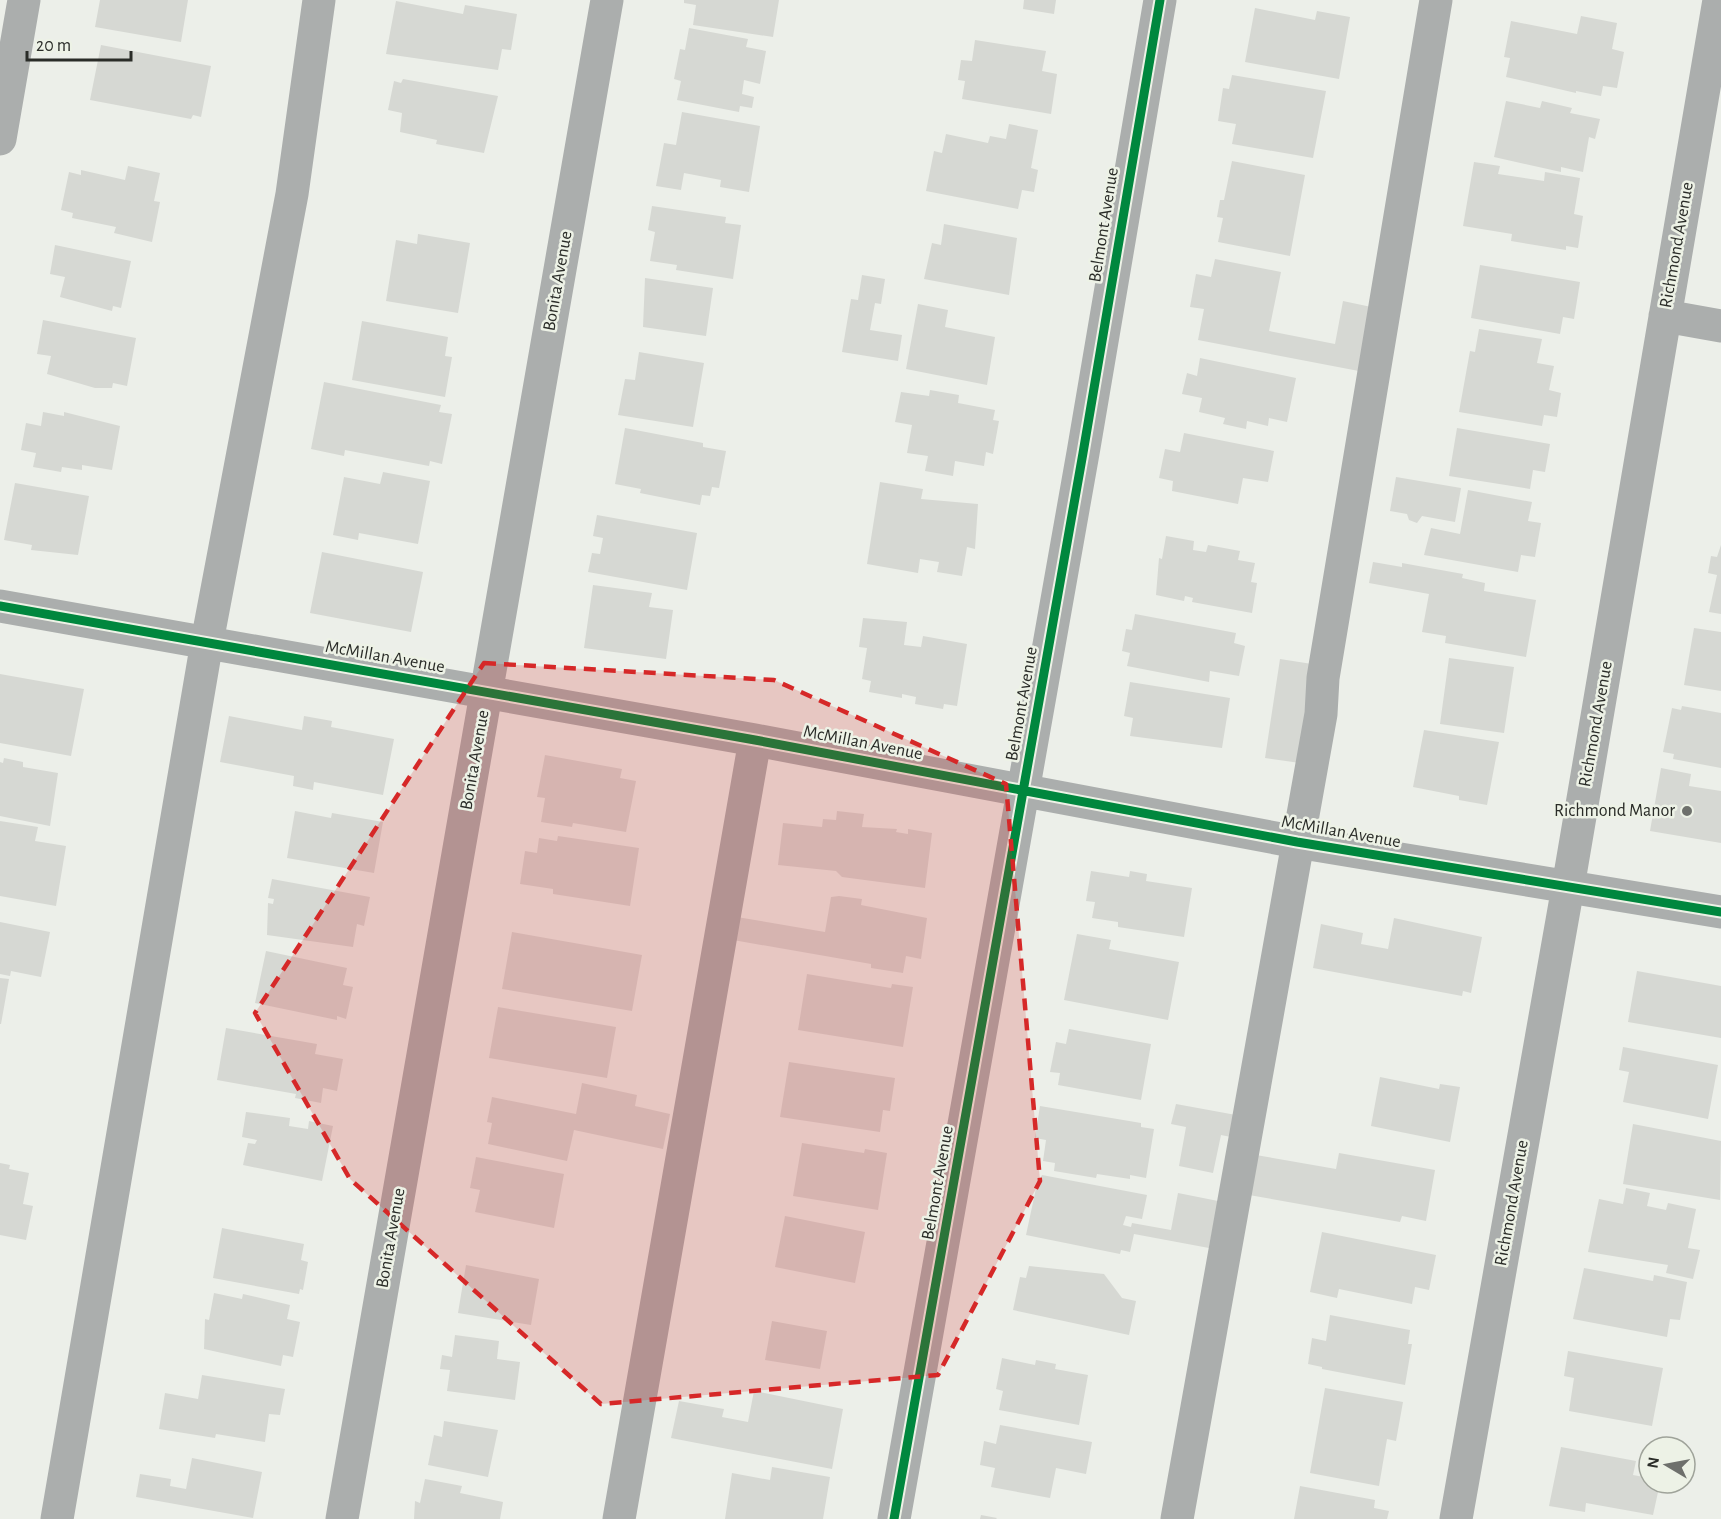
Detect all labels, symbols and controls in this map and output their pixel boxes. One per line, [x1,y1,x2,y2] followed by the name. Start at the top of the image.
[27,24,130,62] scale bar
[36,37,71,55] text: 20 m
[1086,166,1122,284] street label: Belmont Avenue
[1657,181,1697,309] street label: Richmond Avenue
[540,230,576,332] street label: Bonita Avenue
[324,638,446,676] street label: McMillan Avenue
[1003,645,1041,763] street label: Belmont Avenue
[1576,660,1616,788] street label: Richmond Avenue
[457,709,493,811] street label: Bonita Avenue
[802,723,924,763] street label: McMillan Avenue
[1554,802,1675,820] place label: Richmond Manor
[1680,804,1694,818] marker: Richmond Manor
[1280,813,1402,851] street label: McMillan Avenue
[919,1124,957,1242] street label: Belmont Avenue
[1492,1139,1532,1267] street label: Richmond Avenue
[373,1187,409,1289] street label: Bonita Avenue
[1637,1435,1697,1495] north arrow
[1644,1456,1662,1469] text: N

